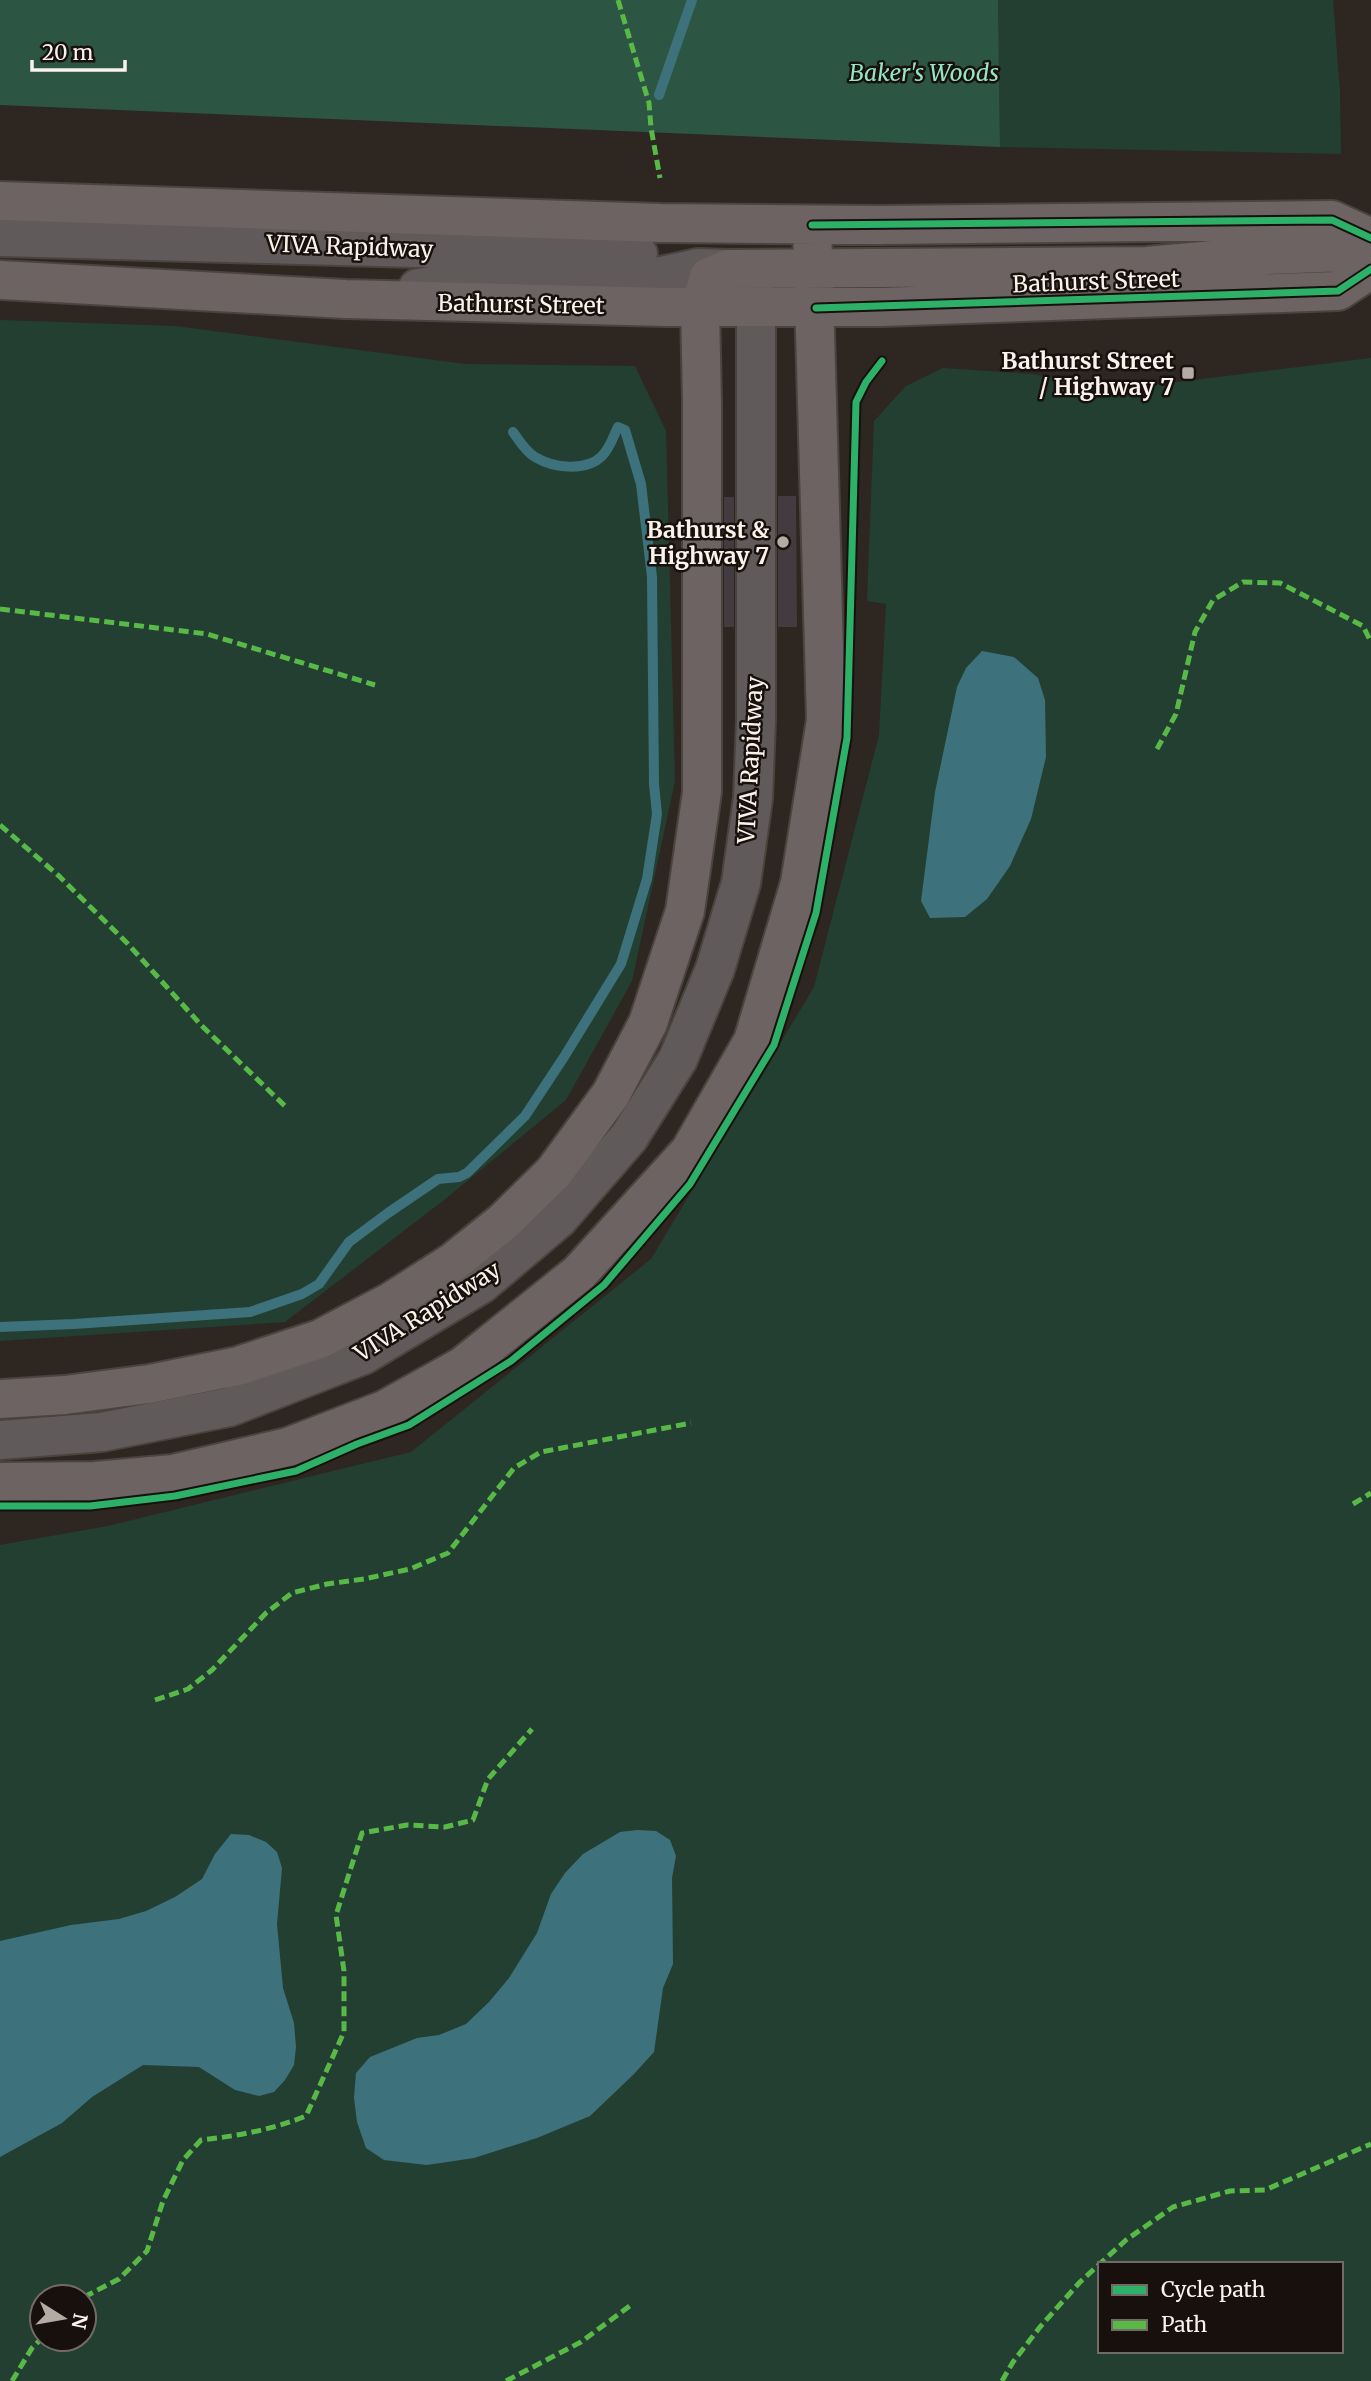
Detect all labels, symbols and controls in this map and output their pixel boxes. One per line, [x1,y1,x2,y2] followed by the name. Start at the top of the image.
[32,28,124,72] scale bar
[42,39,94,66] text: 20 m
[849,58,999,87] park label: Baker's Woods
[265,229,435,263] street label: VIVA Rapidway
[1012,264,1180,298] street label: Bathurst Street
[437,288,605,320] street label: Bathurst Street
[1001,346,1174,401] place label: Bathurst Street / Highway 7
[1180,365,1196,381] marker: Bathurst Street / Highway 7
[647,515,769,570] place label: Bathurst & Highway 7
[775,534,791,550] marker: Bathurst & Highway 7
[731,675,769,845] street label: VIVA Rapidway
[348,1254,506,1368] street label: VIVA Rapidway
[1098,2262,1343,2353] legend
[1161,2276,1265,2303] text: Cycle path
[28,2283,98,2353] north arrow
[1161,2311,1207,2338] text: Path
[66,2312,93,2331] text: N

